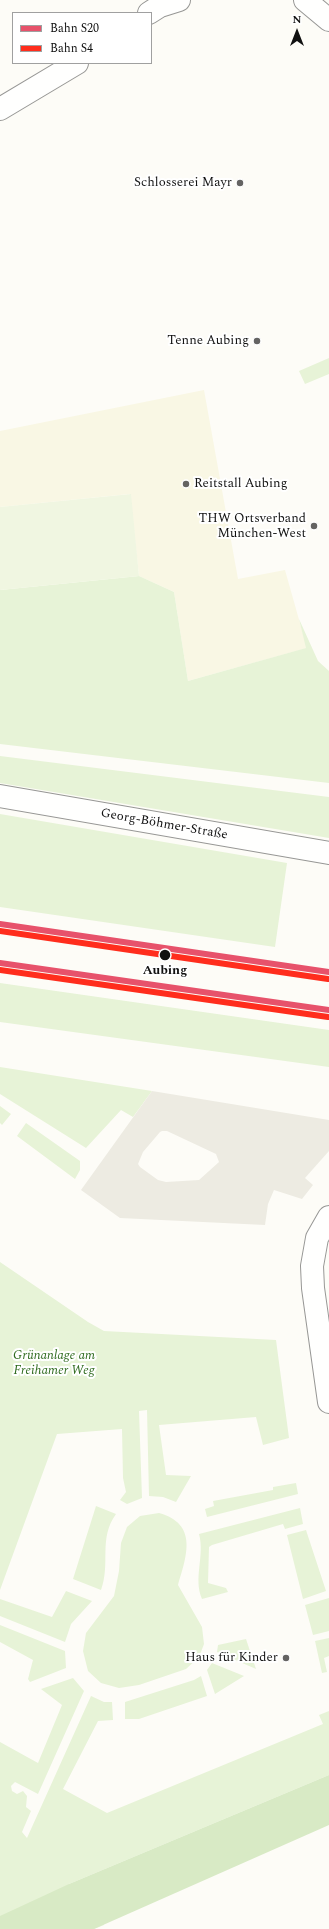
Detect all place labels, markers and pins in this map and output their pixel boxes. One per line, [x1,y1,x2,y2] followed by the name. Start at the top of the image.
[134,175,232,191] place label: Schlosserei Mayr
[235,178,245,188] marker: Schlosserei Mayr
[167,333,249,349] place label: Tenne Aubing
[252,336,262,346] marker: Tenne Aubing
[194,476,288,492] place label: Reitstall Aubing
[181,479,191,489] marker: Reitstall Aubing
[199,511,306,542] place label: THW Ortsverband München-West
[309,521,319,531] marker: THW Ortsverband München-West
[158,948,172,962] marker: Aubing
[143,963,187,979] place label: Aubing
[185,1650,278,1666] place label: Haus für Kinder
[281,1653,291,1663] marker: Haus für Kinder

